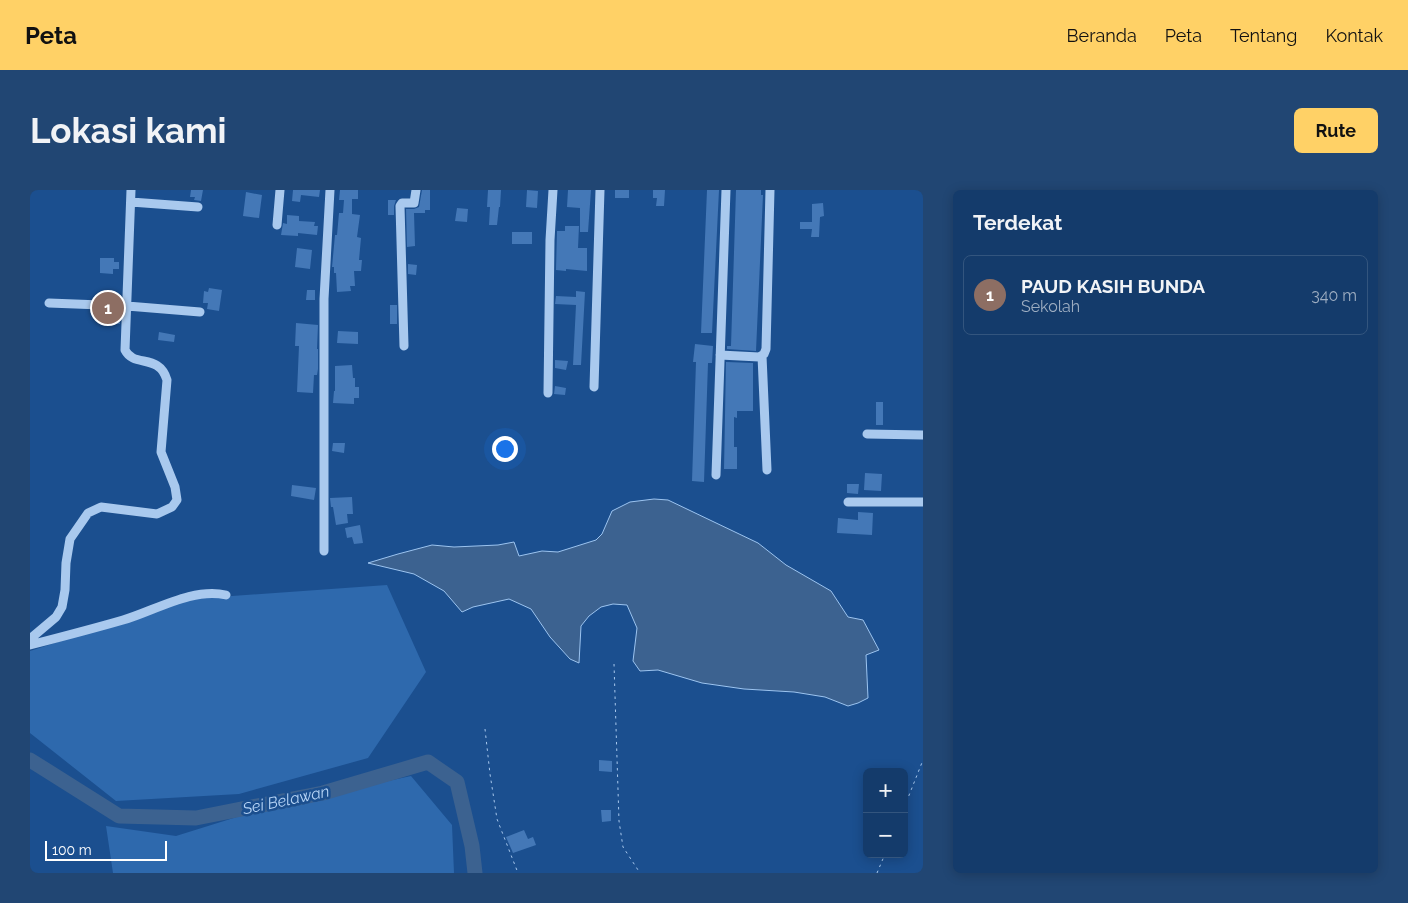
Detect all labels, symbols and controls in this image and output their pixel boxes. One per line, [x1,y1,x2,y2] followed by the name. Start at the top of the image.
[25,21,77,50] text: Peta
[1067,25,1137,46] text: Beranda
[1165,25,1202,46] text: Peta
[1230,25,1297,46] text: Tentang
[1325,25,1383,46] text: Kontak
[1294,108,1378,153] button: Rute
[30,110,227,151] text: Lokasi kami
[973,210,1062,235] text: Terdekat
[1021,275,1205,297] text: PAUD KASIH BUNDA
[986,286,994,305] text: 1
[1311,286,1357,305] text: 340 m
[92,289,124,327] pin: 1
[1021,297,1080,316] text: Sekolah
[492,436,518,462] your location
[863,768,908,858] map controls
[863,768,908,813] button: +
[240,782,331,819] water label: Sei Belawan
[863,813,908,858] button: −
[45,838,168,861] scale bar
[52,842,92,858] text: 100 m

